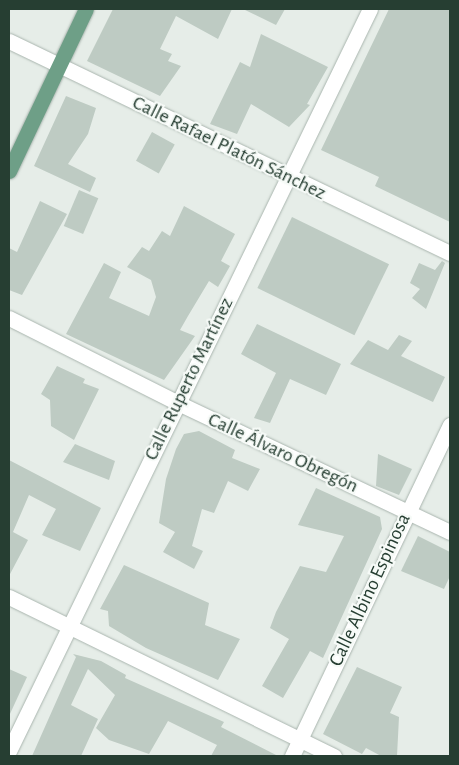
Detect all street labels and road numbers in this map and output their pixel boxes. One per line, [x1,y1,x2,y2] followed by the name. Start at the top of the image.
[128,91,330,205] street label: Calle Rafael Platón Sánchez
[139,294,239,464] street label: Calle Ruperto Martínez
[204,408,362,498] street label: Calle Álvaro Obregón
[324,510,416,670] street label: Calle Albino Espinosa

